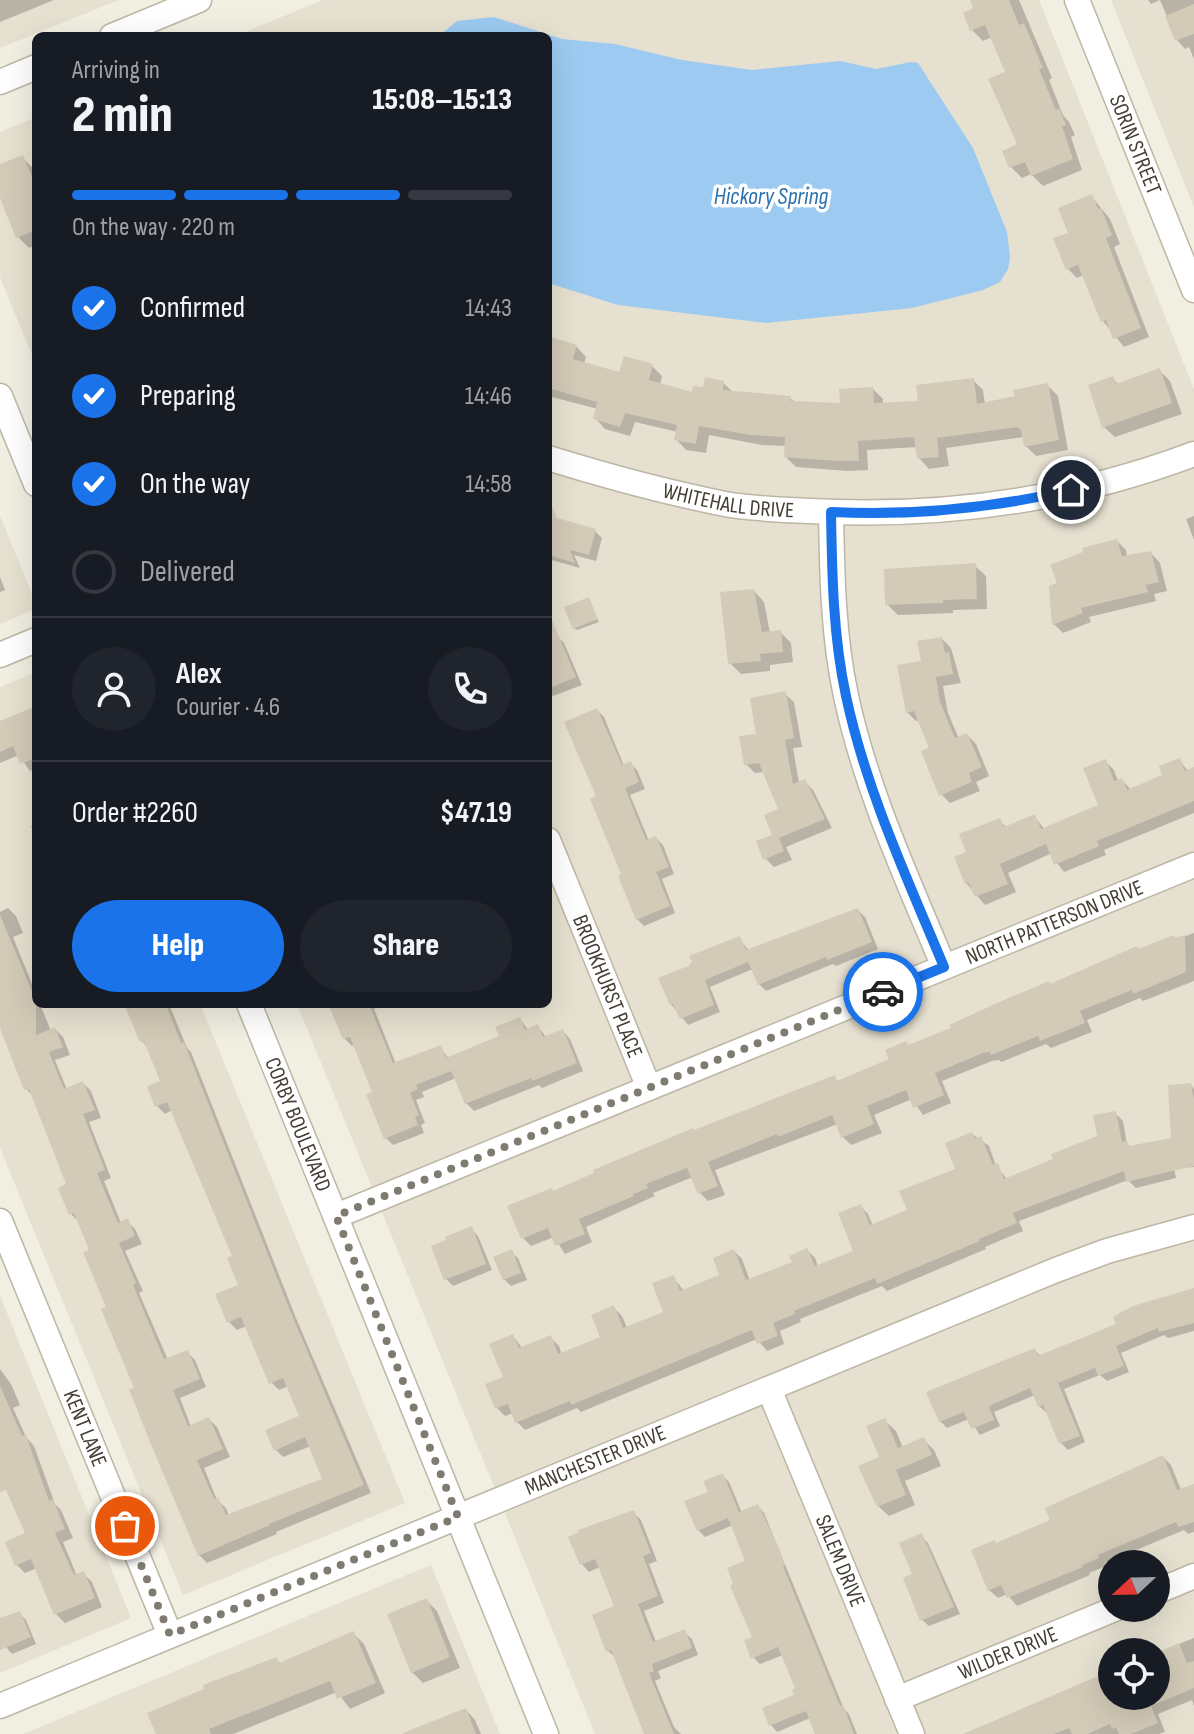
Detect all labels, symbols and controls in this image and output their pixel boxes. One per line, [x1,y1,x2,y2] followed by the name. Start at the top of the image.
[72,55,160,86] text: Arriving in
[372,82,512,118] text: 15:08–15:13
[72,84,173,147] text: 2 min
[1103,91,1168,198] street label: SORIN STREET
[714,182,829,211] water label: Hickory Spring
[72,212,235,243] text: On the way · 220 m
[72,286,116,330] icon: check
[140,290,245,326] text: Confirmed
[465,293,512,324] text: 14:43
[72,374,116,418] icon: check
[140,378,236,414] text: Preparing
[465,381,512,412] text: 14:46
[1037,456,1105,524] pin
[72,462,116,506] icon: check
[140,466,250,502] text: On the way
[1049,468,1093,512] icon: home
[465,469,512,500] text: 14:58
[660,477,795,524] street label: WHITEHALL DRIVE
[140,554,235,590] text: Delivered
[72,647,156,731] button: person
[428,647,512,731] button: phone
[176,656,222,692] text: Alex
[176,692,280,723] text: Courier · 4.6
[72,795,198,831] text: Order #2260
[440,795,512,831] text: $47.19
[961,874,1147,971] street label: NORTH PATTERSON DRIVE
[72,900,284,992] button: Help
[300,900,512,992] button: Share
[566,911,649,1062] street label: BROOKHURST PLACE
[843,952,923,1032] courier
[861,970,905,1014] icon: car
[259,1053,337,1195] street label: CORBY BOULEVARD
[57,1386,113,1471] street label: KENT LANE
[521,1419,670,1501] street label: MANCHESTER DRIVE
[91,1492,159,1560] pin
[103,1504,147,1548] icon: bag
[809,1511,871,1611] street label: SALEM DRIVE
[1098,1550,1170,1622] north arrow
[1098,1550,1170,1710] map controls
[954,1621,1062,1686] street label: WILDER DRIVE
[1098,1638,1170,1710] button: locate

